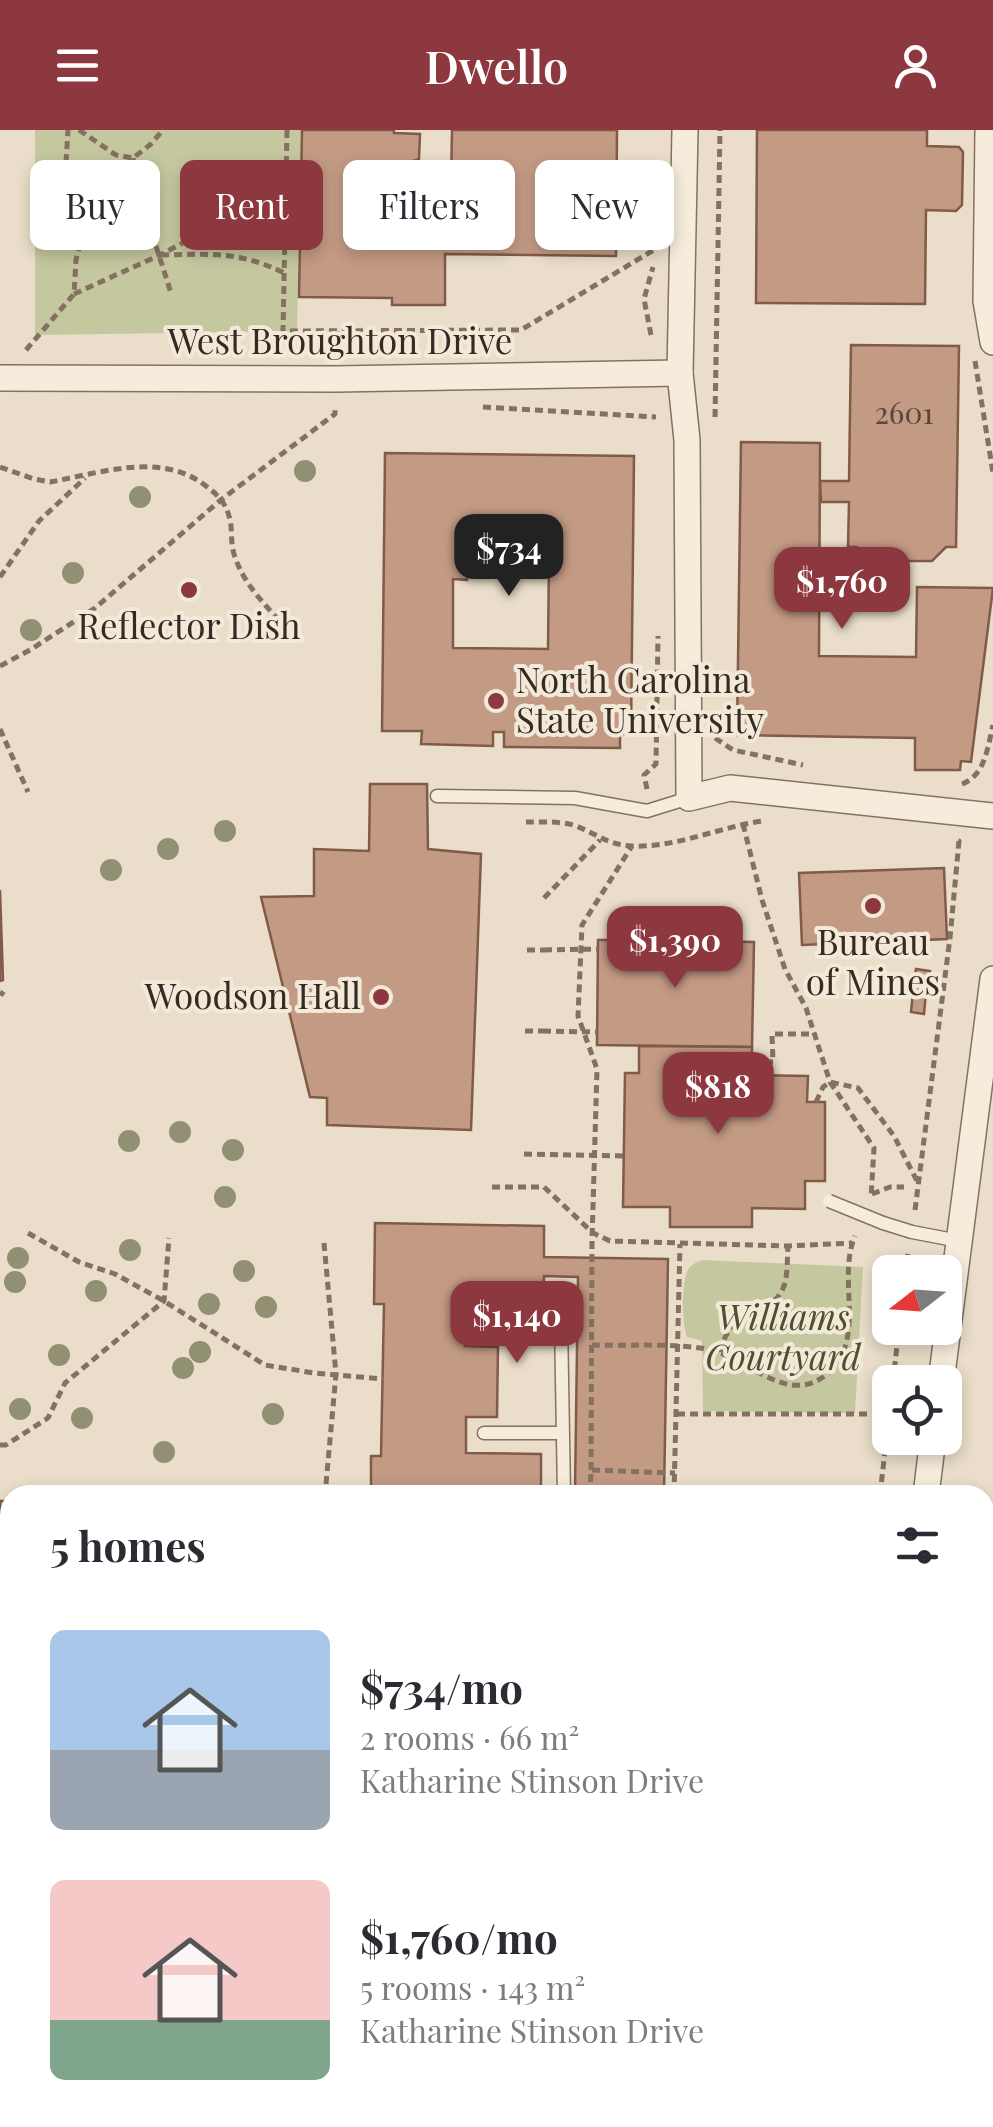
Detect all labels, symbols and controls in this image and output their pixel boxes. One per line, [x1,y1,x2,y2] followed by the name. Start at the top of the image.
[425,35,568,95] text: Dwello
[50,38,105,93] icon: menu
[888,38,943,93] icon: person
[30,160,160,250] chip: Buy
[180,160,323,250] chip: Rent
[343,160,515,250] chip: Filters
[535,160,674,250] chip: New
[166,316,513,363] street label: West Broughton Drive
[875,392,933,432] house number: 2601
[450,514,568,599] pin: $734
[476,525,542,568] text: $734
[761,547,923,632] pin: $1,760
[796,558,888,601] text: $1,760
[178,579,200,601] marker: Reflector Dish
[77,601,301,648] place label: Reflector Dish
[516,655,764,742] place label: North Carolina State University
[485,690,507,712] marker: North Carolina State University
[862,895,884,917] marker: Bureau of Mines
[594,906,756,991] pin: $1,390
[629,917,721,960] text: $1,390
[806,917,940,1004] place label: Bureau of Mines
[144,971,361,1018] place label: Woodson Hall
[370,986,392,1008] marker: Woodson Hall
[659,1052,777,1137] pin: $818
[685,1063,751,1106] text: $818
[872,1255,962,1345] north arrow
[872,1255,962,1455] map controls
[436,1281,598,1366] pin: $1,140
[472,1292,562,1335] text: $1,140
[705,1292,862,1379] park label: Williams Courtyard
[872,1365,962,1455] button: locate
[50,1517,206,1573] text: 5 homes
[890,1518,945,1573] icon: filters
[360,1659,523,1715] text: $734/mo
[130,1670,250,1790] icon: home
[360,1715,579,1758] text: 2 rooms · 66 m²
[360,1758,704,1801] text: Katharine Stinson Drive
[360,1909,558,1965] text: $1,760/mo
[130,1920,250,2040] icon: home
[360,1965,585,2008] text: 5 rooms · 143 m²
[360,2008,704,2051] text: Katharine Stinson Drive

